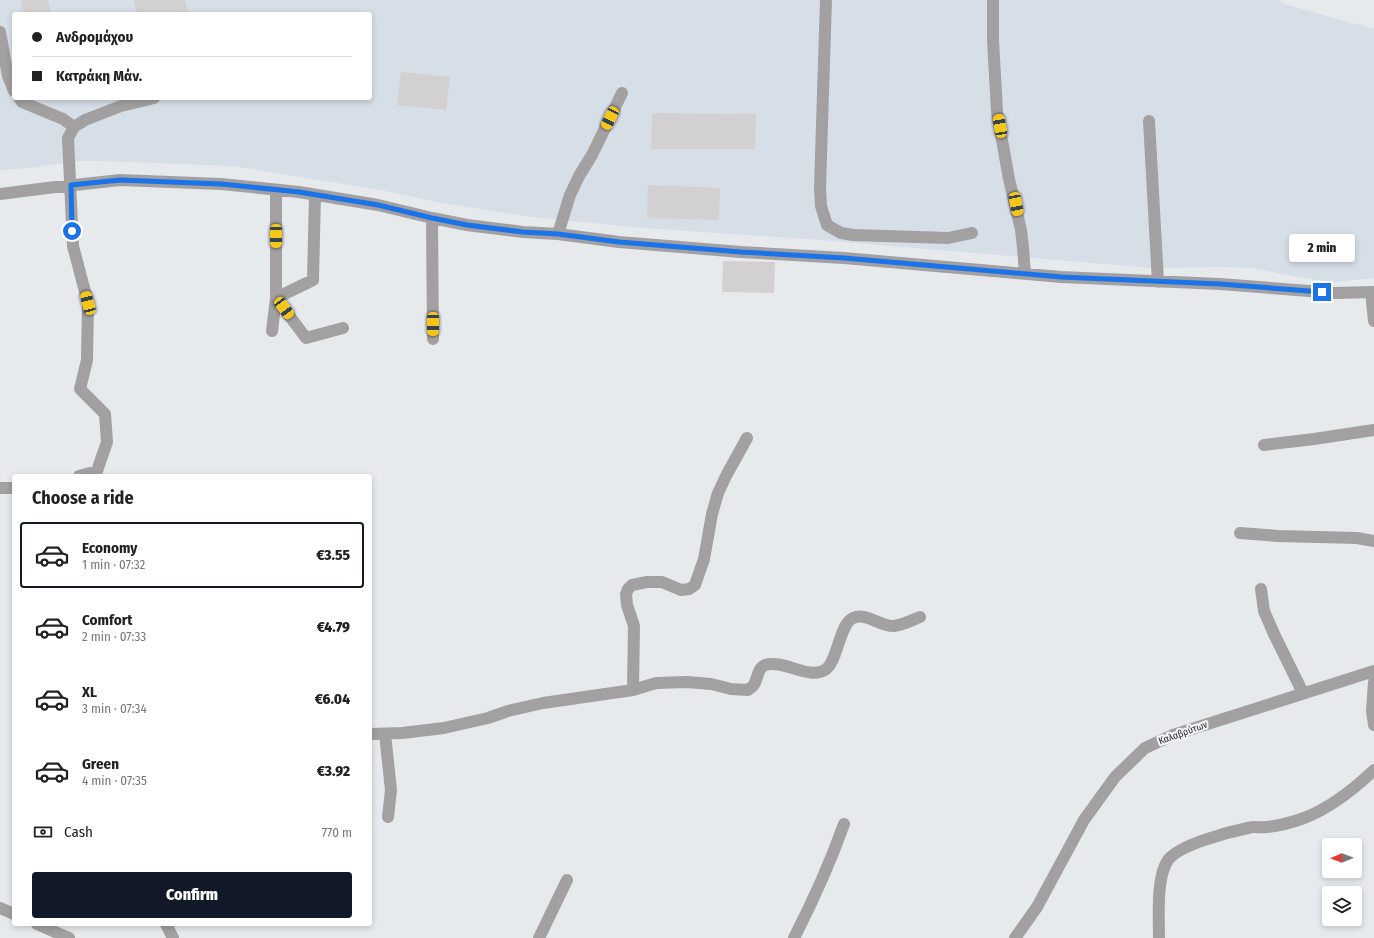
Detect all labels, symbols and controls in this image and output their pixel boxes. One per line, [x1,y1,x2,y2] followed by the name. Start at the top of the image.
[56,28,133,46] text: Ανδρομάχου
[56,67,142,85] text: Κατράκη Μάν.
[599,105,621,131] car
[992,113,1008,139] car
[1008,191,1024,217] car
[63,222,81,240] route start
[270,224,282,248] car
[1289,234,1355,262] callout: 2 min
[1308,240,1336,255] text: 2 min
[1313,283,1331,301] route end
[79,290,97,316] car
[272,295,296,321] car
[427,312,439,336] car
[32,487,134,509] text: Choose a ride
[34,537,70,573] icon: car
[82,539,137,557] text: Economy
[316,546,350,564] text: €3.55
[82,557,145,572] text: 1 min · 07:32
[34,609,70,645] icon: car
[82,611,133,629] text: Comfort
[317,618,350,636] text: €4.79
[82,629,146,644] text: 2 min · 07:33
[34,681,70,717] icon: car
[82,683,97,701] text: XL
[315,690,350,708] text: €6.04
[82,701,147,716] text: 3 min · 07:34
[1157,717,1210,747] street label: Καλαβρύτων
[34,753,70,789] icon: car
[82,755,119,773] text: Green
[317,762,350,780] text: €3.92
[82,773,147,788] text: 4 min · 07:35
[32,821,54,843] icon: cash
[64,823,93,841] text: Cash
[322,825,352,840] text: 770 m
[1322,838,1362,878] north arrow
[1322,838,1362,926] map controls
[32,872,352,918] button: Confirm
[1322,886,1362,926] button: layers

